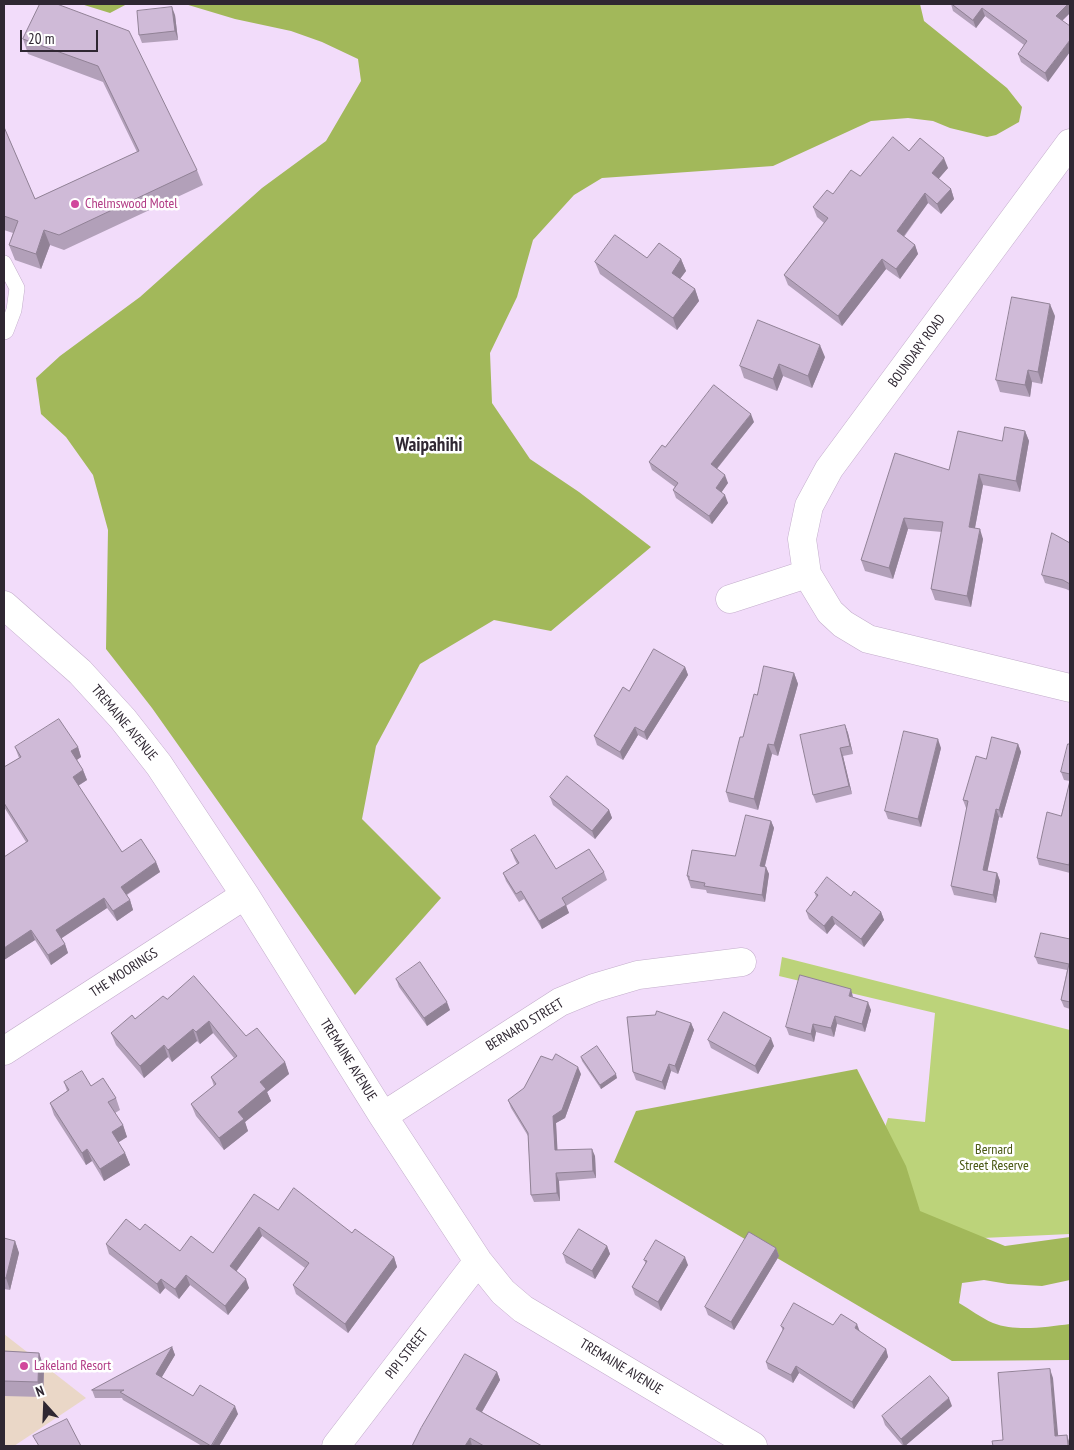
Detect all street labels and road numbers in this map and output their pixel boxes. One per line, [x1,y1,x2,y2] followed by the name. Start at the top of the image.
[885,311,949,391] street label: BOUNDARY ROAD
[87,682,161,764] street label: TREMAINE AVENUE
[87,945,161,1001] street label: THE MOORINGS
[483,995,567,1055] street label: BERNARD STREET
[316,1016,380,1104] street label: TREMAINE AVENUE
[382,1325,432,1383] street label: PIPI STREET
[577,1336,665,1398] street label: TREMAINE AVENUE

